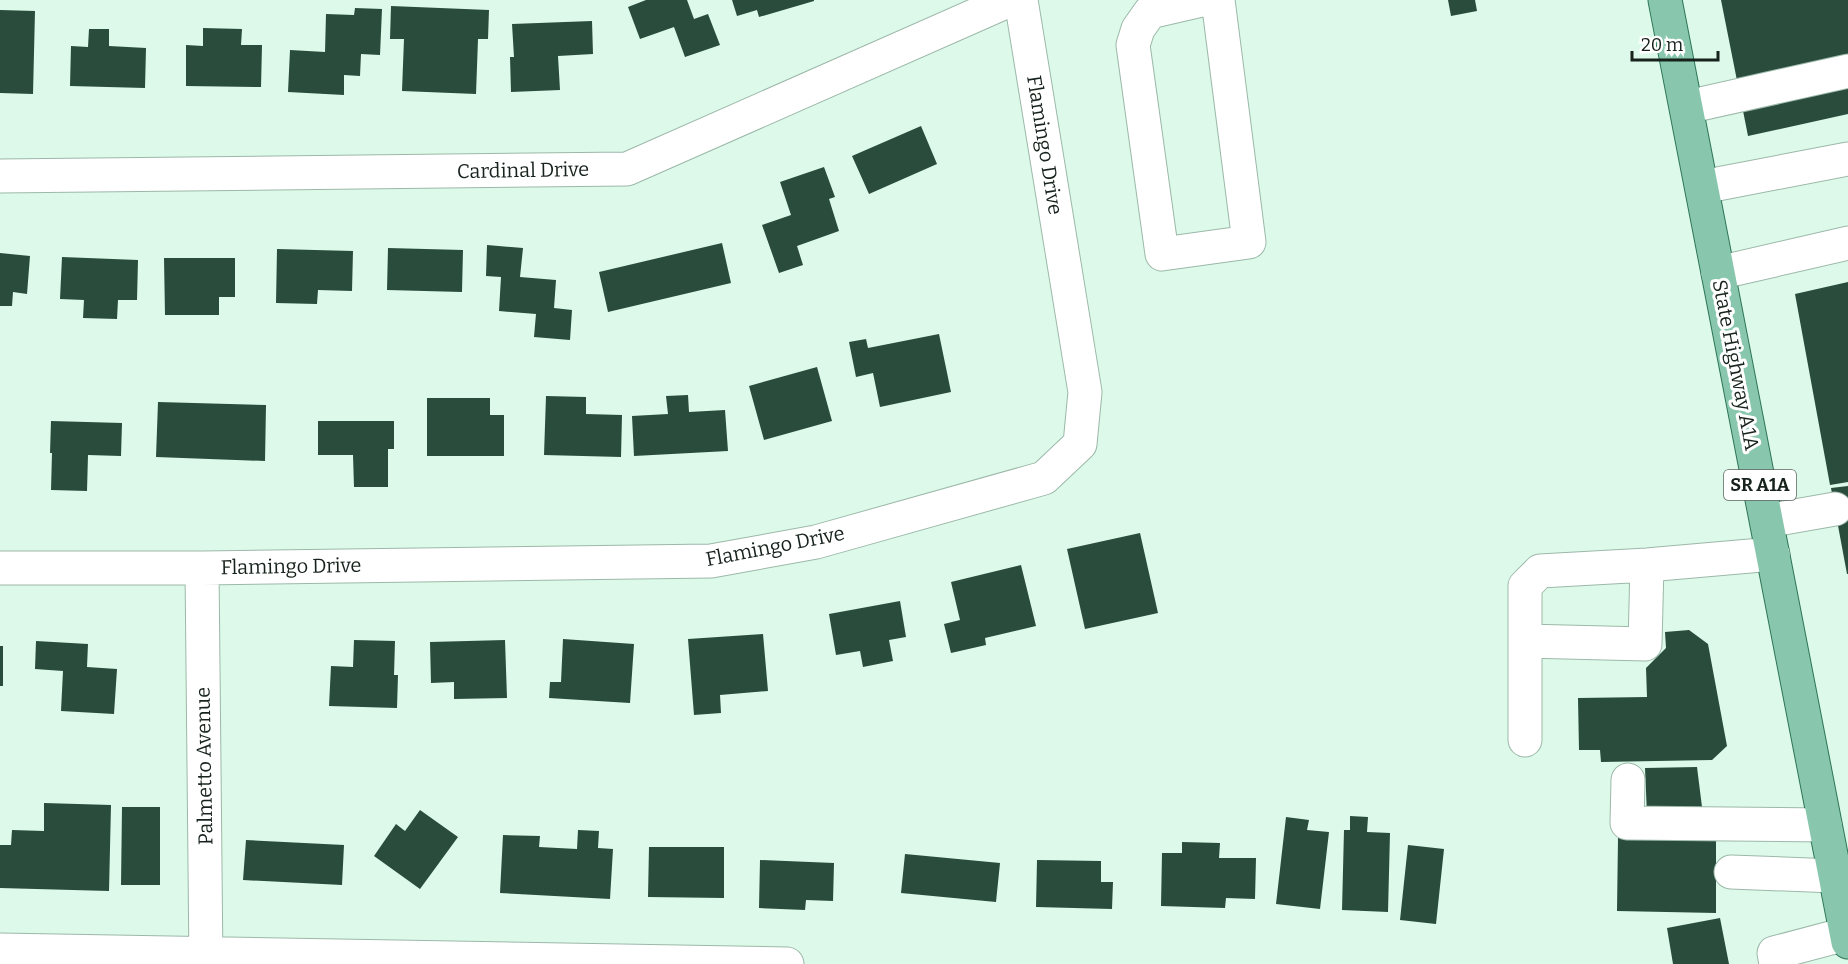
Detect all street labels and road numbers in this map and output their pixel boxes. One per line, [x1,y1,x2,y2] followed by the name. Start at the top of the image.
[1022,74,1068,216] street label: Flamingo Drive
[457,157,589,183] street label: Cardinal Drive
[1708,278,1764,453] street label: State Highway A1A
[1724,470,1796,500] road number: SR A1A
[704,521,846,571] street label: Flamingo Drive
[220,553,362,579] street label: Flamingo Drive
[191,687,217,845] street label: Palmetto Avenue

